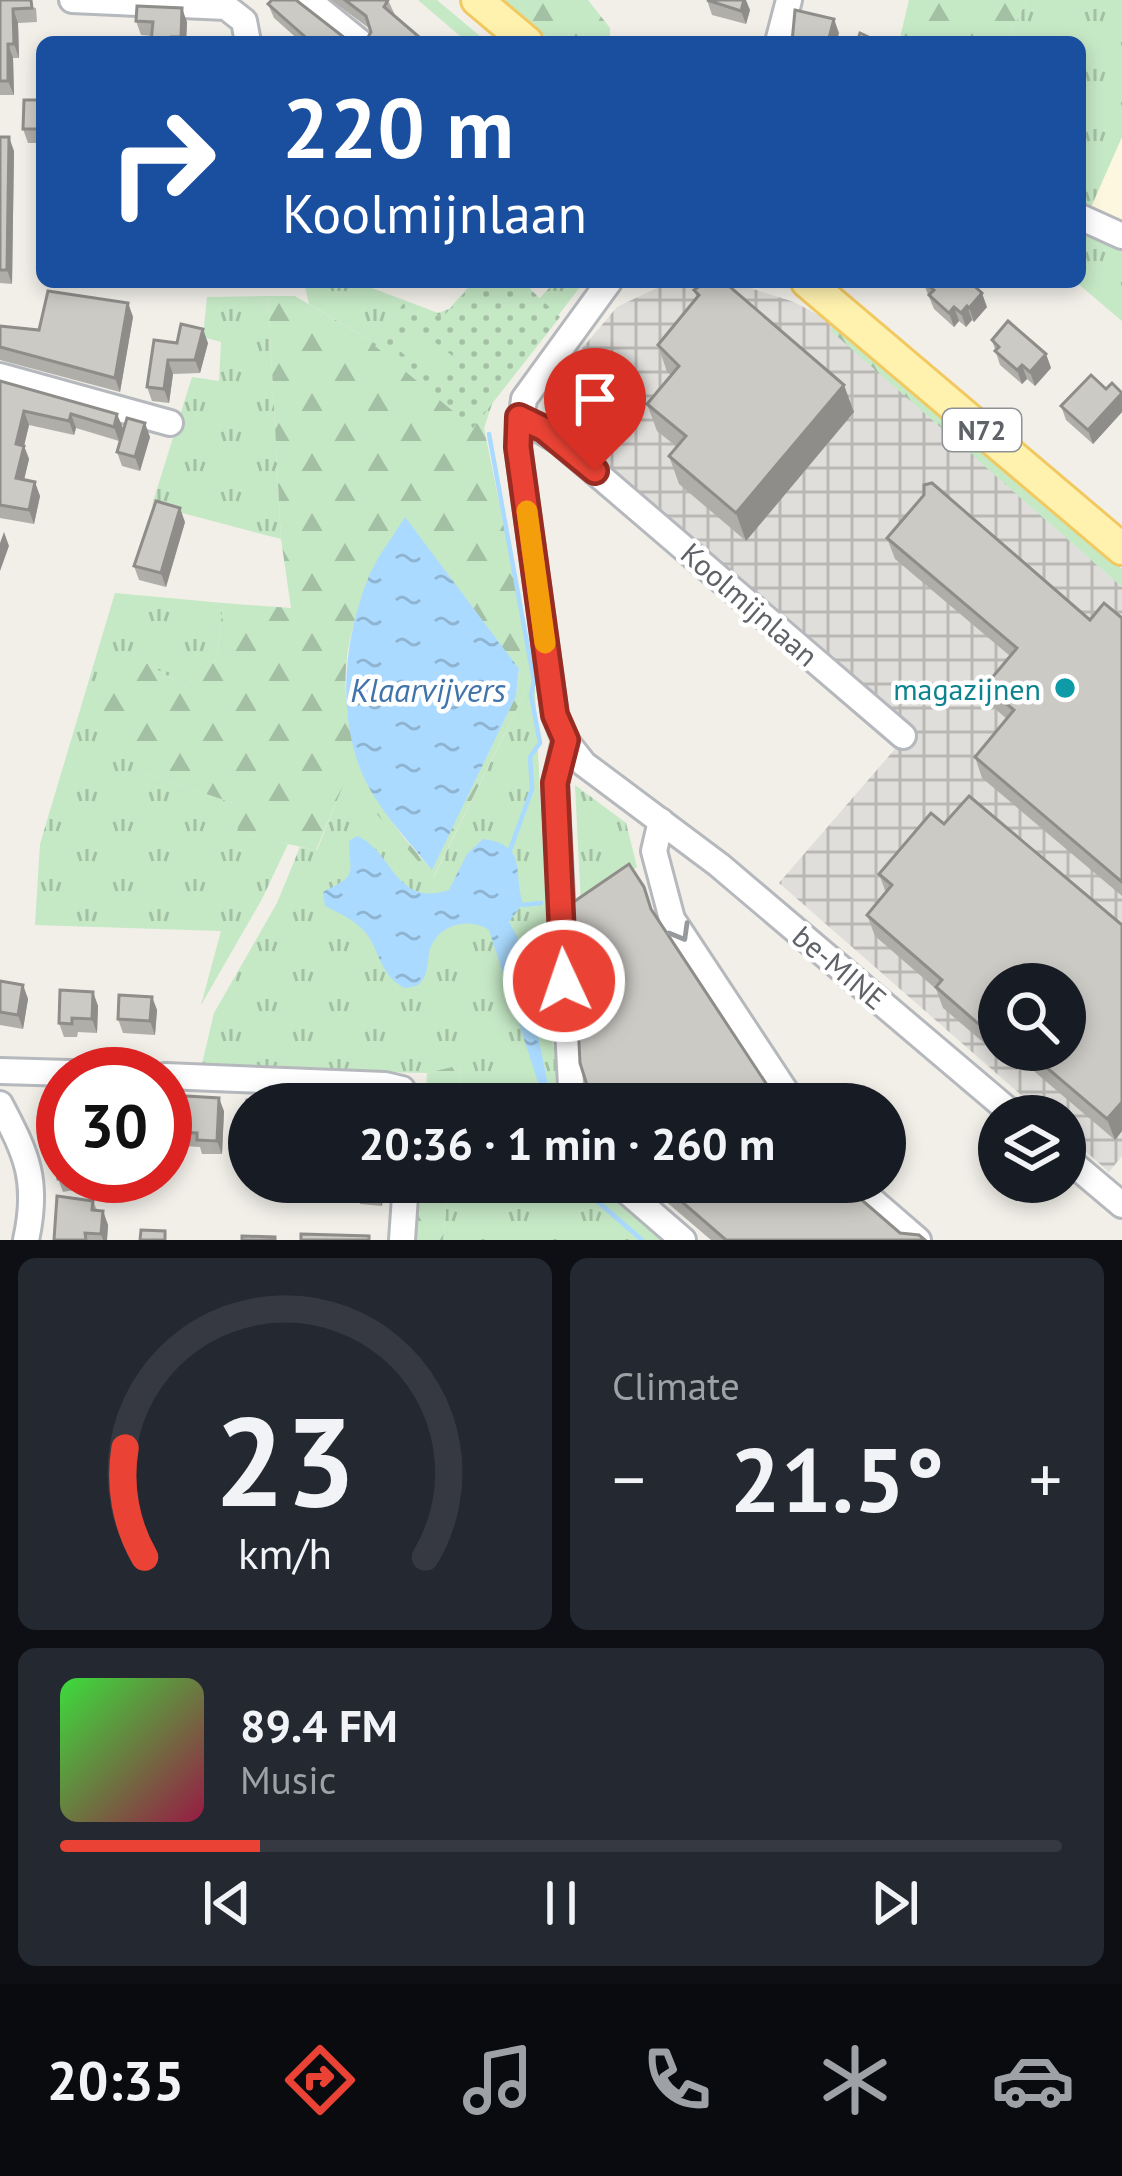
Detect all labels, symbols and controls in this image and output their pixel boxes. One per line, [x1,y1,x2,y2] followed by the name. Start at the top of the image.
[282,72,514,181] text: 220 m
[84,84,240,240] icon: right
[282,178,587,248] text: Koolmijnlaan
[544,348,646,471] pin
[562,366,628,432] icon: arrive
[943,409,1021,451] road number: N72
[673,534,827,674] street label: Koolmijnlaan
[350,668,506,711] water label: Klaarvijvers
[893,669,1041,708] place label: magazijnen
[1052,675,1078,701] marker: magazijnen
[785,916,895,1018] street label: be-MINE
[501,918,627,1044] position arrow
[666,920,689,942] one-way arrow
[978,963,1086,1203] map controls
[978,963,1086,1071] button: search
[36,1047,192,1203] speed limit sign: 30
[978,1095,1086,1203] button: layers
[359,1114,775,1172] text: 20:36 · 1 min · 260 m
[612,1360,740,1411] text: Climate
[214,1379,356,1540] text: 23
[730,1420,944,1537] text: 21.5°
[612,1436,645,1521] text: −
[1029,1436,1062,1521] text: +
[238,1525,332,1581] text: km/h
[240,1696,398,1754] text: 89.4 FM
[240,1754,336,1805] text: Music
[194,1870,260,1936] icon: previous
[528,1870,594,1936] icon: pause
[862,1870,928,1936] icon: next
[278,2038,362,2122] icon: directions
[456,2038,540,2122] icon: music
[635,2038,719,2122] icon: phone
[813,2038,897,2122] icon: climate
[991,2038,1075,2122] icon: car
[47,2045,184,2115] text: 20:35

